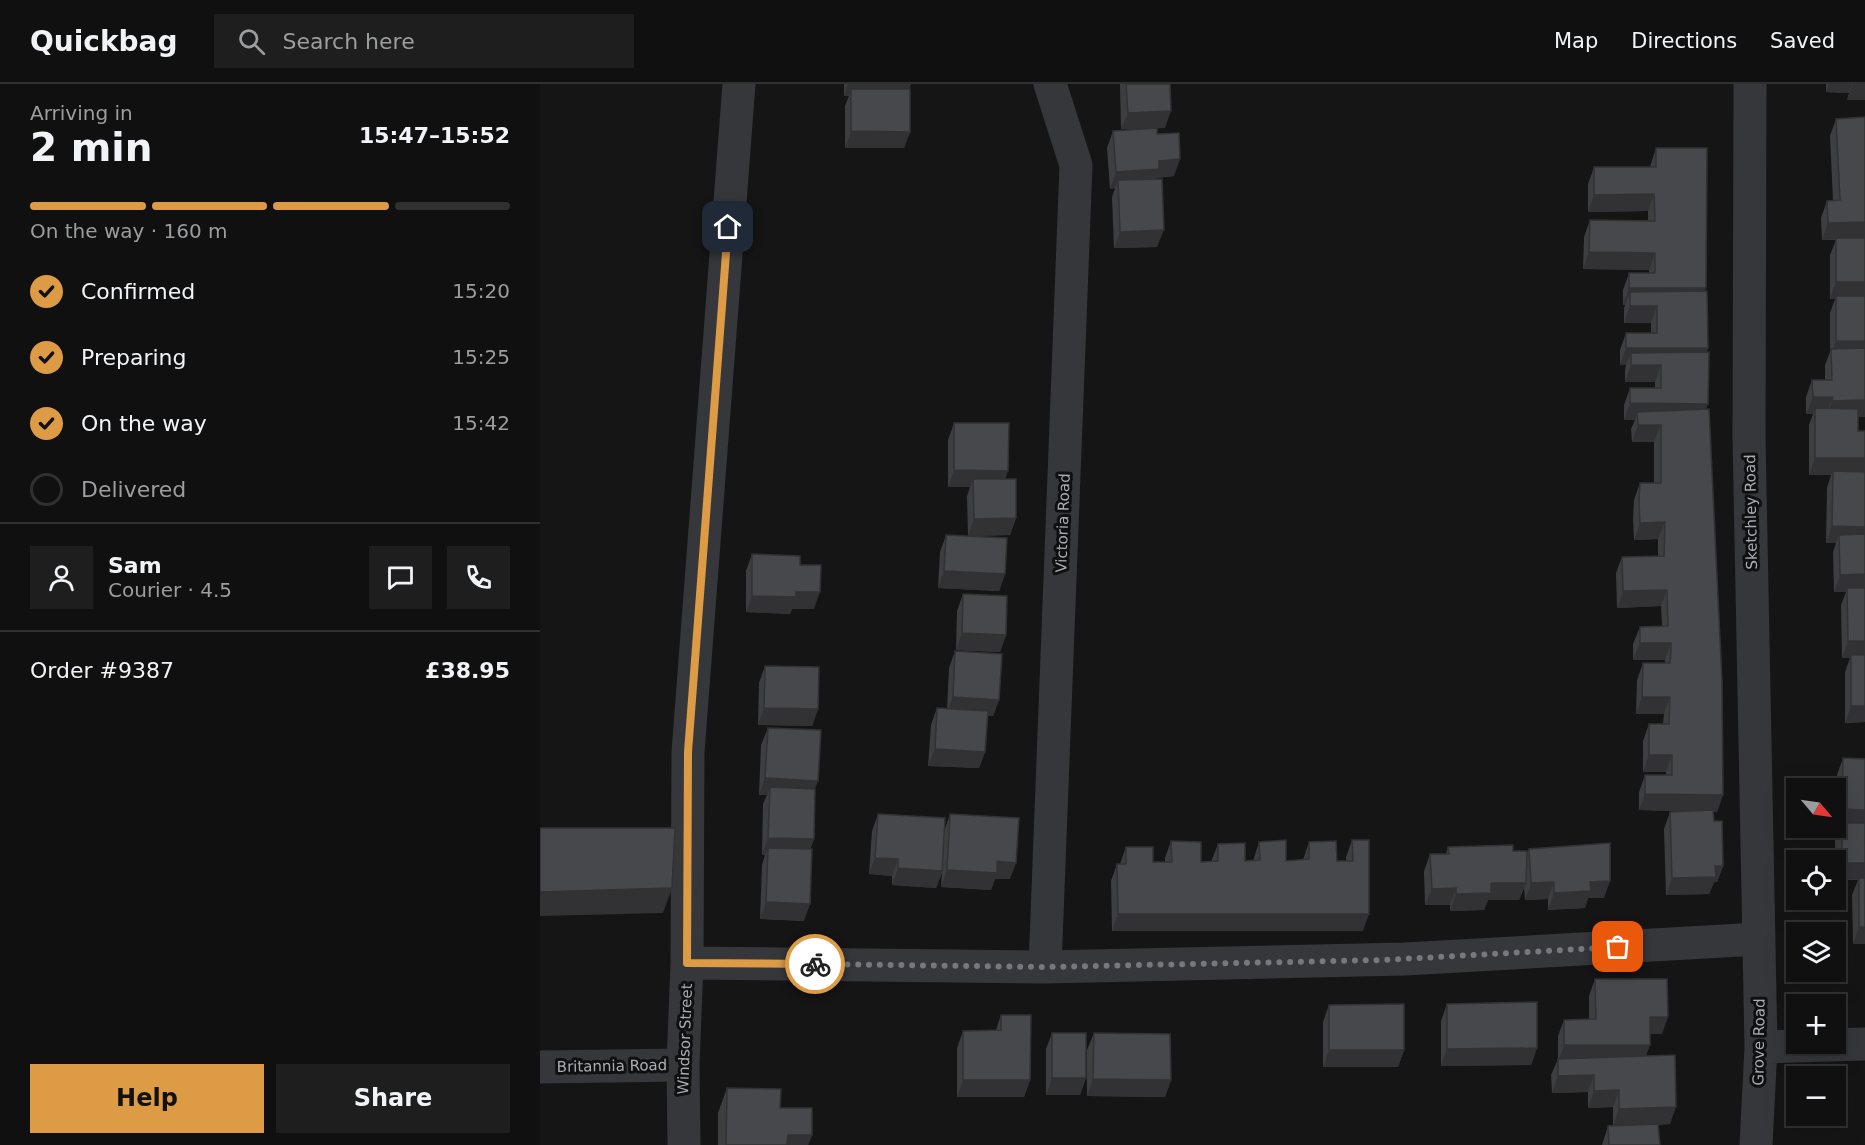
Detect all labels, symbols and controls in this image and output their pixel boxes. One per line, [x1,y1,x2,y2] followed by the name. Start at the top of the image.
[214,14,634,68] search box
[30,25,178,58] text: Quickbag
[235,25,268,58] icon: search
[283,29,415,54] text: Search here
[1554,29,1598,53] text: Map
[1631,29,1737,53] text: Directions
[1770,29,1835,53] text: Saved
[30,101,133,125] text: Arriving in
[359,123,510,148] text: 15:47–15:52
[30,125,152,170] text: 2 min
[702,201,753,252] pin
[711,210,744,243] icon: home
[30,219,228,243] text: On the way · 160 m
[30,275,63,308] icon: check
[81,279,195,304] text: Confirmed
[452,279,510,303] text: 15:20
[30,341,63,374] icon: check
[81,345,187,370] text: Preparing
[452,345,510,369] text: 15:25
[30,407,63,440] icon: check
[81,411,207,436] text: On the way
[452,411,510,435] text: 15:42
[1741,454,1761,570] street label: Sketchley Road
[1052,473,1074,573] street label: Victoria Road
[81,477,186,502] text: Delivered
[30,546,93,609] button: person
[369,546,432,609] button: chat
[447,546,510,609] button: phone
[108,553,162,578] text: Sam
[108,578,232,602] text: Courier · 4.5
[30,658,174,683] text: Order #9387
[425,658,510,683] text: £38.95
[1786,778,1846,838] north arrow
[1786,778,1846,1126] map controls
[1786,850,1846,910] button: locate
[1592,921,1643,972] pin
[1786,922,1846,982] button: layers
[1601,930,1634,963] icon: bag
[785,934,845,994] courier
[799,948,832,981] icon: bike
[674,983,696,1095] street label: Windsor Street
[1786,994,1846,1054] button: +
[1749,998,1769,1086] street label: Grove Road
[557,1056,667,1076] street label: Britannia Road
[30,1064,264,1133] button: Help
[276,1064,510,1133] button: Share
[1786,1066,1846,1126] button: −

